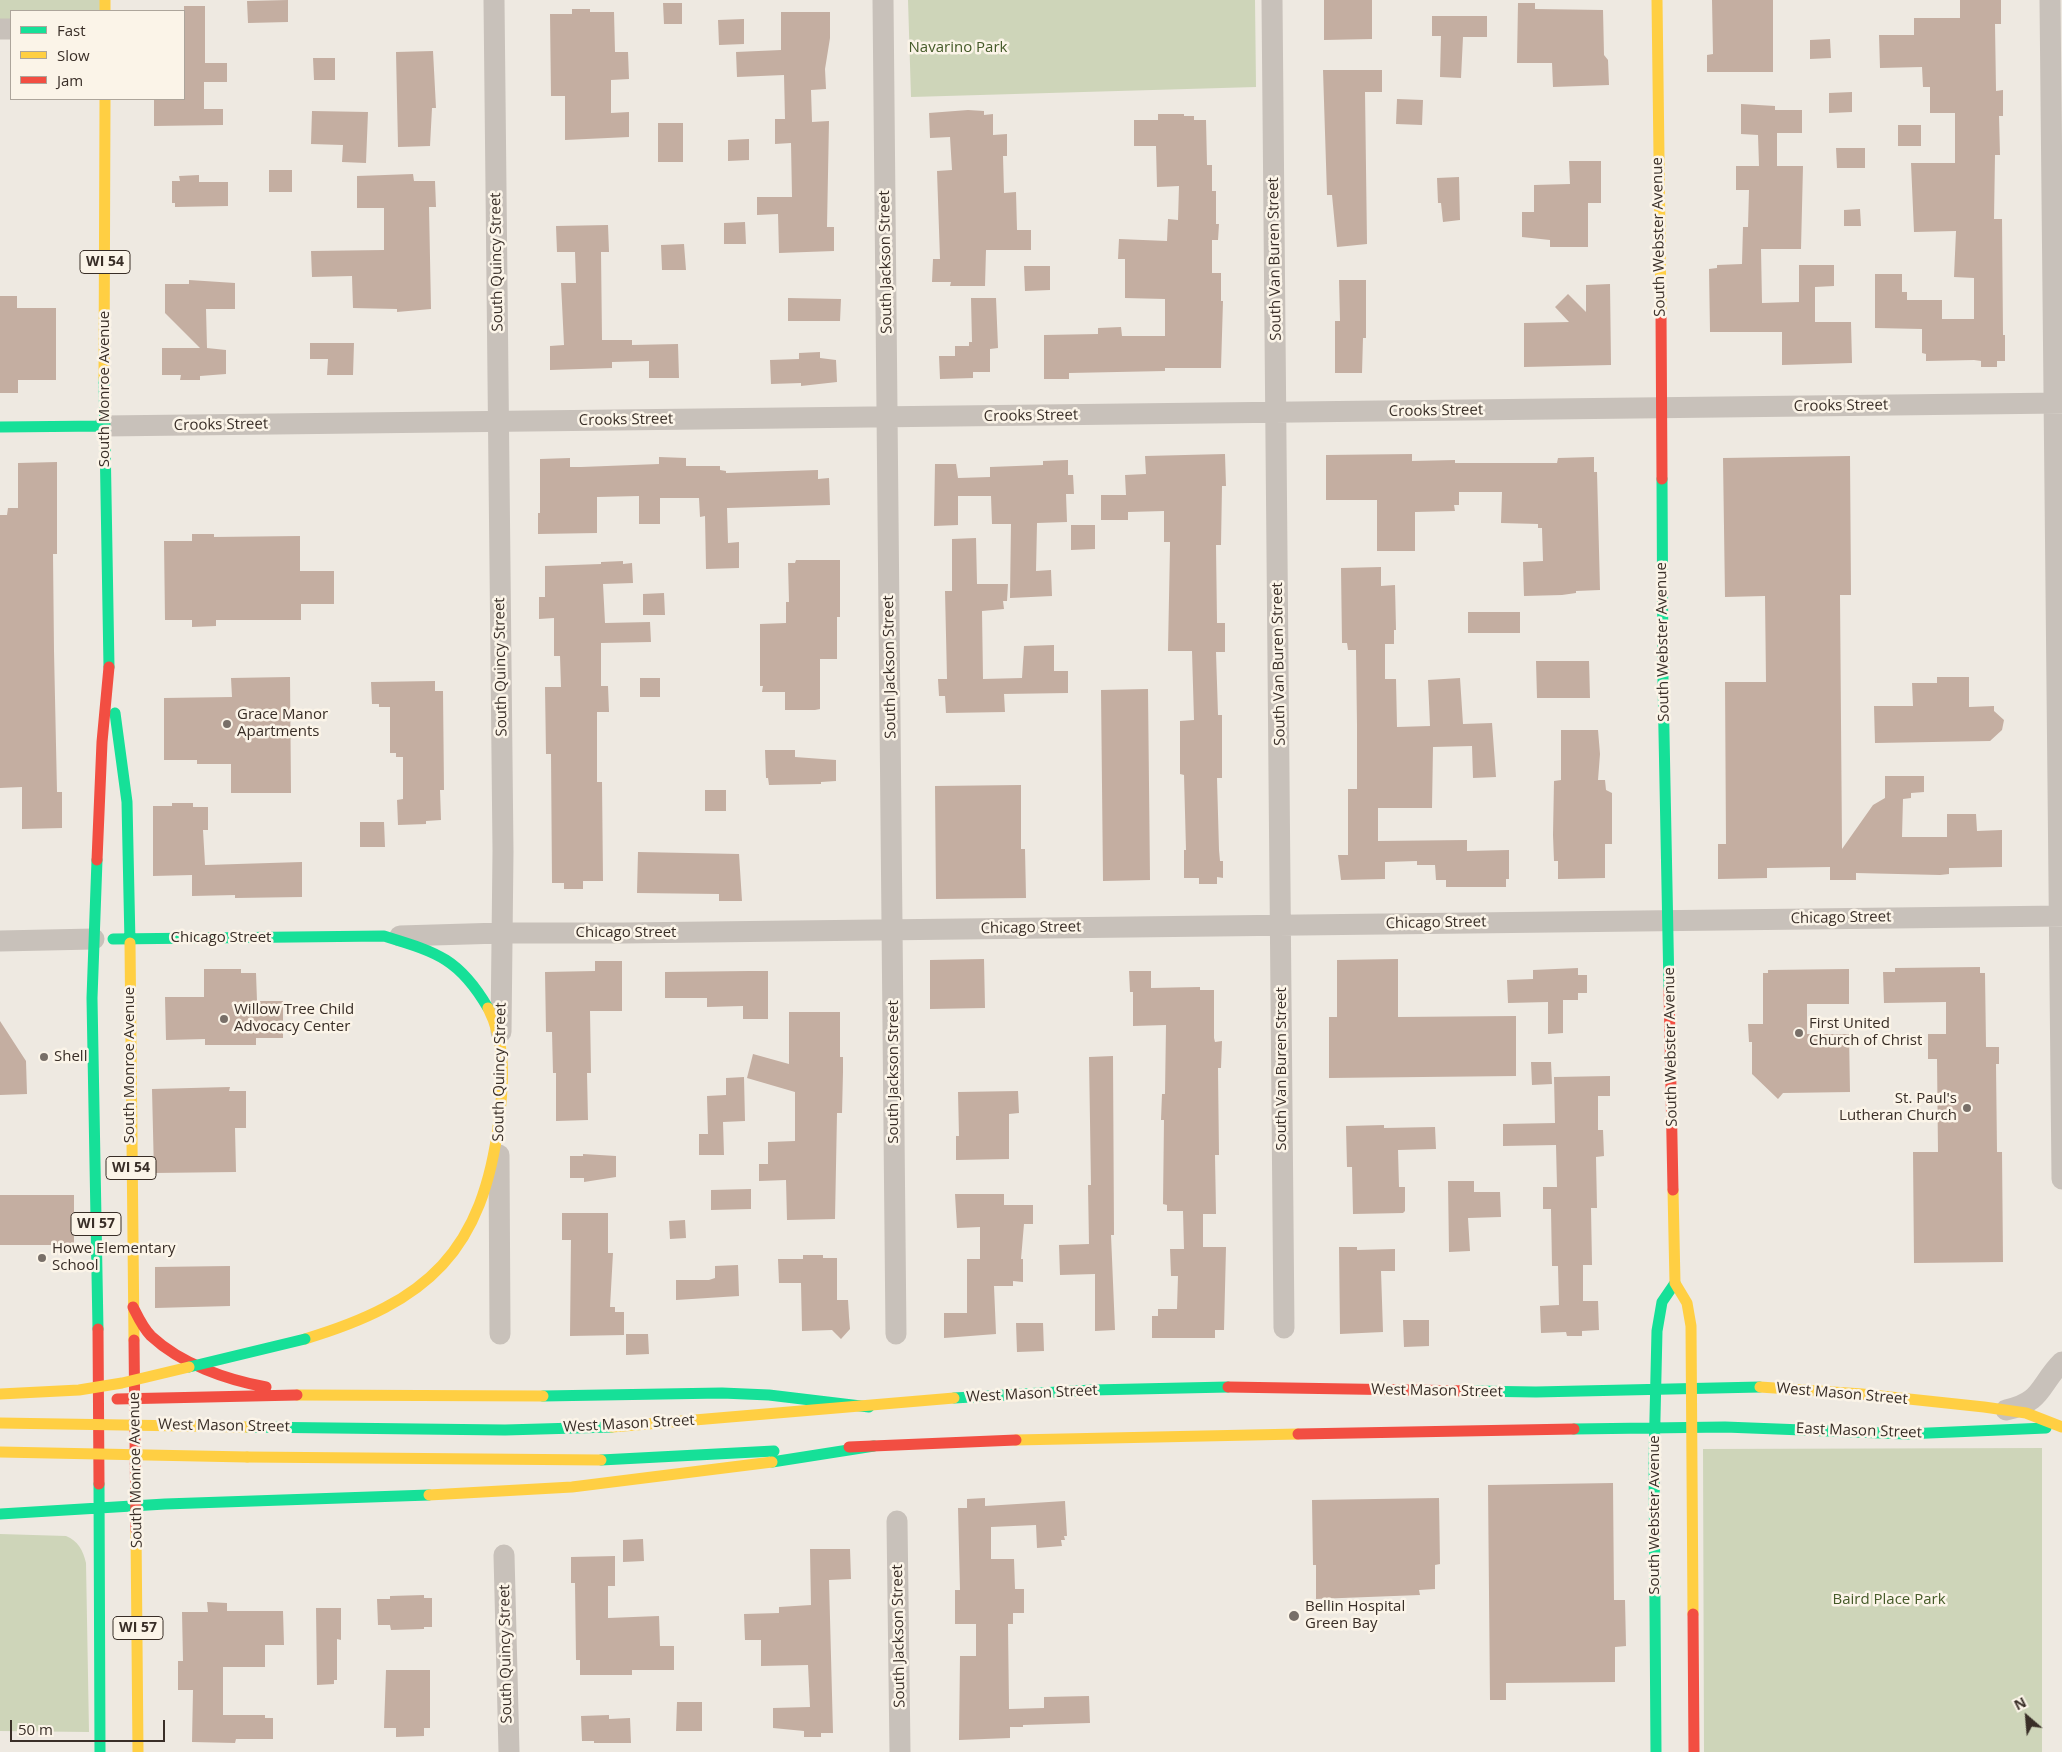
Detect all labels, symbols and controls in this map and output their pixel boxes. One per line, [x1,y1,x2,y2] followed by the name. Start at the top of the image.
[10,10,185,100] legend
[57,20,86,40] text: Fast
[909,39,1007,57] park label: Navarino Park
[57,45,90,65] text: Slow
[57,70,83,90] text: Jam
[1649,157,1669,317] street label: South Webster Avenue
[1265,177,1285,341] street label: South Van Buren Street
[876,190,896,334] street label: South Jackson Street
[487,192,507,332] street label: South Quincy Street
[80,250,130,274] road number: WI 54
[96,311,114,467] street label: South Monroe Avenue
[1794,396,1888,416] street label: Crooks Street
[1389,401,1483,421] street label: Crooks Street
[984,406,1078,426] street label: Crooks Street
[579,410,673,430] street label: Crooks Street
[174,415,268,435] street label: Crooks Street
[1653,562,1673,722] street label: South Webster Avenue
[1269,582,1289,746] street label: South Van Buren Street
[880,595,900,739] street label: South Jackson Street
[491,597,511,737] street label: South Quincy Street
[237,706,328,741] place label: Grace Manor Apartments
[221,718,233,730] marker: Grace Manor Apartments
[1790,908,1892,928] street label: Chicago Street
[1385,913,1487,933] street label: Chicago Street
[980,918,1082,938] street label: Chicago Street
[576,924,676,942] street label: Chicago Street
[171,929,271,947] street label: Chicago Street
[1661,967,1681,1127] street label: South Webster Avenue
[121,987,139,1143] street label: South Monroe Avenue
[1273,987,1291,1151] street label: South Van Buren Street
[885,1000,903,1144] street label: South Jackson Street
[234,1001,354,1036] place label: Willow Tree Child Advocacy Center
[490,1002,510,1142] street label: South Quincy Street
[218,1013,230,1025] marker: Willow Tree Child Advocacy Center
[1809,1015,1922,1050] place label: First United Church of Christ
[1793,1027,1805,1039] marker: First United Church of Christ
[54,1048,87,1066] place label: Shell
[38,1051,50,1063] marker: Shell
[1839,1090,1957,1125] place label: St. Paul's Lutheran Church
[1961,1102,1973,1114] marker: St. Paul's Lutheran Church
[106,1156,156,1180] road number: WI 54
[71,1212,121,1236] road number: WI 57
[52,1240,175,1275] place label: Howe Elementary School
[36,1252,48,1264] marker: Howe Elementary School
[1776,1379,1908,1409] street label: West Mason Street
[1371,1381,1503,1401] street label: West Mason Street
[966,1382,1098,1406] street label: West Mason Street
[126,1392,146,1548] street label: South Monroe Avenue
[563,1412,695,1436] street label: West Mason Street
[158,1416,290,1436] street label: West Mason Street
[1796,1420,1922,1442] street label: East Mason Street
[1646,1435,1664,1595] street label: South Webster Avenue
[889,1564,909,1708] street label: South Jackson Street
[496,1584,516,1724] street label: South Quincy Street
[1832,1591,1946,1609] park label: Baird Place Park
[1305,1598,1405,1633] place label: Bellin Hospital Green Bay
[1287,1609,1301,1623] marker: Bellin Hospital Green Bay
[113,1616,163,1640] road number: WI 57
[2002,1692,2052,1742] north arrow
[2011,1692,2029,1714] text: N
[12,1710,168,1742] scale bar
[18,1719,53,1739] text: 50 m

